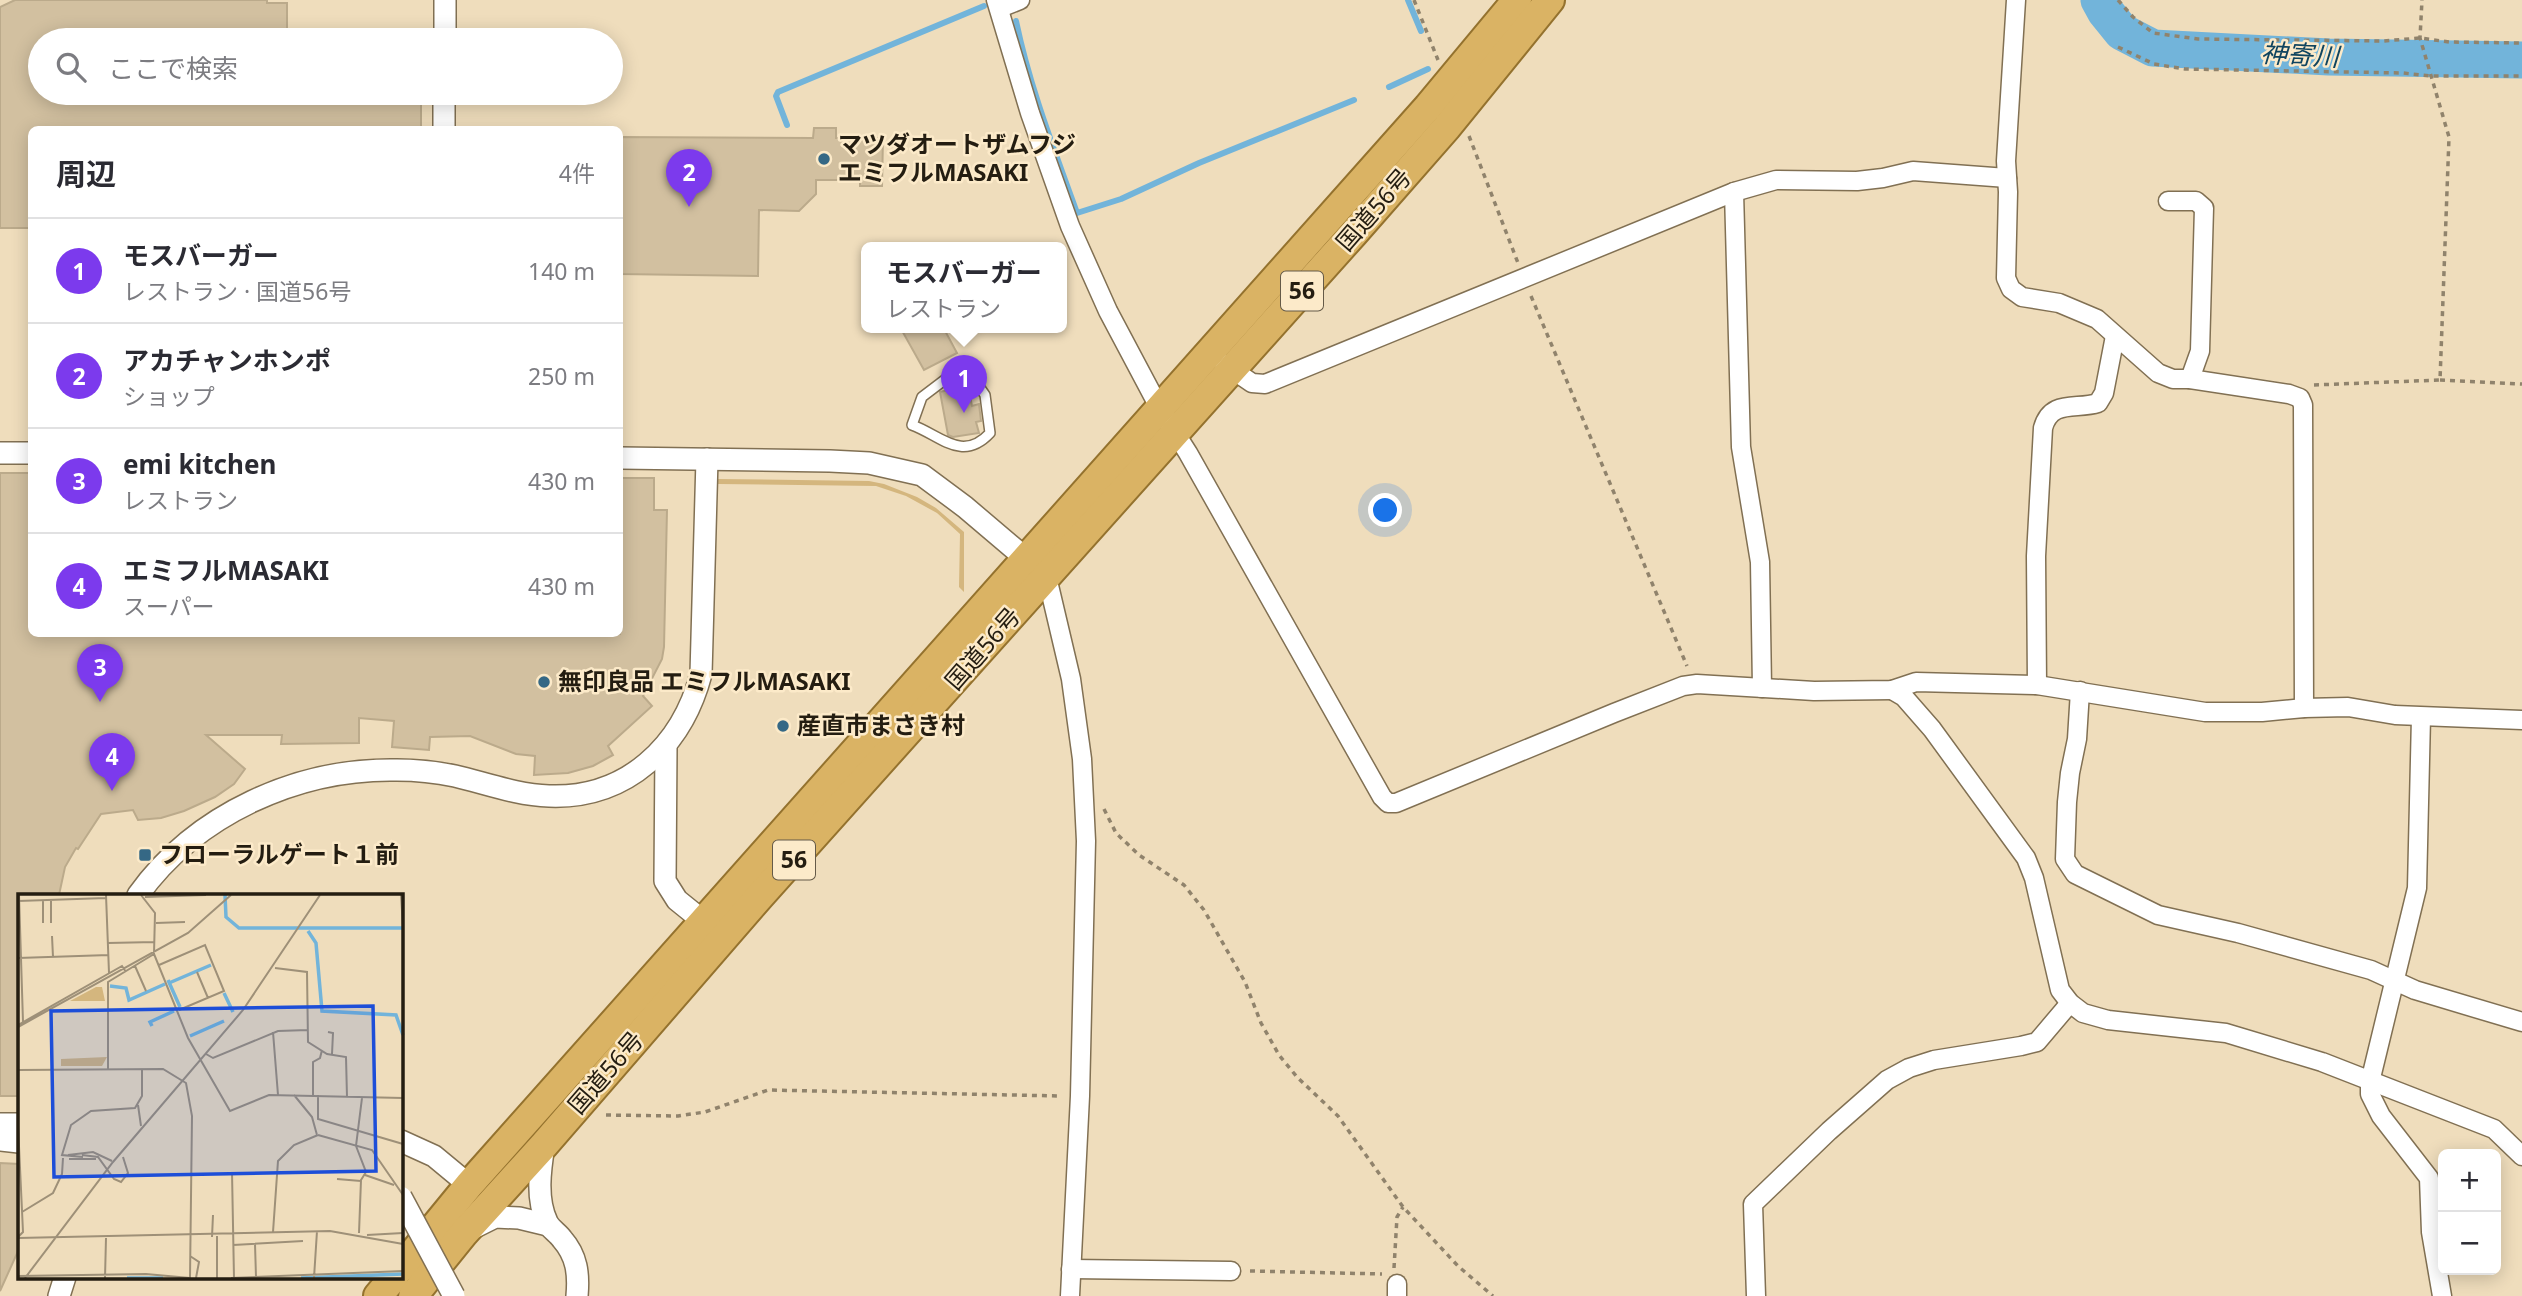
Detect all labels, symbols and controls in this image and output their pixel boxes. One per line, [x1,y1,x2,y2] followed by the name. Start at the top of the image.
[28,28,623,105] search box
[2260,34,2343,74] water label: 神寄川
[52,48,90,86] icon: search
[108,50,238,86] text: ここで検索
[838,127,1076,188] place label: マツダオートザムフジ エミフルMASAKI
[666,149,712,207] pin: 2
[816,151,832,167] marker: マツダオートザムフジ エミフルMASAKI
[56,153,116,194] text: 周辺
[559,157,595,189] text: 4件
[1328,161,1418,257] street label: 国道56号
[123,237,279,273] text: モスバーガー
[861,242,1067,333] popup
[886,254,1042,290] text: モスバーガー
[72,255,86,287] text: 1
[528,255,595,287] text: 140 m
[1281,272,1323,310] road number: 56
[123,275,351,307] text: レストラン · 国道56号
[886,292,1001,324] text: レストラン
[123,342,331,378] text: アカチャンホンポ
[941,355,987,413] pin: 1
[72,360,86,392] text: 2
[528,360,595,392] text: 250 m
[123,380,215,412] text: ショップ
[123,446,276,482] text: emi kitchen
[72,465,86,497] text: 3
[528,465,595,497] text: 430 m
[123,484,238,516] text: レストラン
[1368,493,1402,527] your location
[123,552,329,588] text: エミフルMASAKI
[72,570,86,602] text: 4
[528,570,595,602] text: 430 m
[123,590,215,622] text: スーパー
[937,600,1027,696] street label: 国道56号
[77,644,123,702] pin: 3
[558,664,851,697] place label: 無印良品 エミフルMASAKI
[536,674,552,690] marker: 無印良品 エミフルMASAKI
[797,708,965,741] place label: 産直市まさき村
[775,718,791,734] marker: 産直市まさき村
[89,733,135,791] pin: 4
[159,837,399,870] place label: フローラルゲート１前
[773,840,815,880] road number: 56
[137,847,153,863] marker: フローラルゲート１前
[18,894,402,1278] inset map
[560,1024,650,1120] street label: 国道56号
[2438,1149,2501,1275] map controls
[2438,1149,2501,1212] button: +
[2438,1212,2501,1275] button: −

